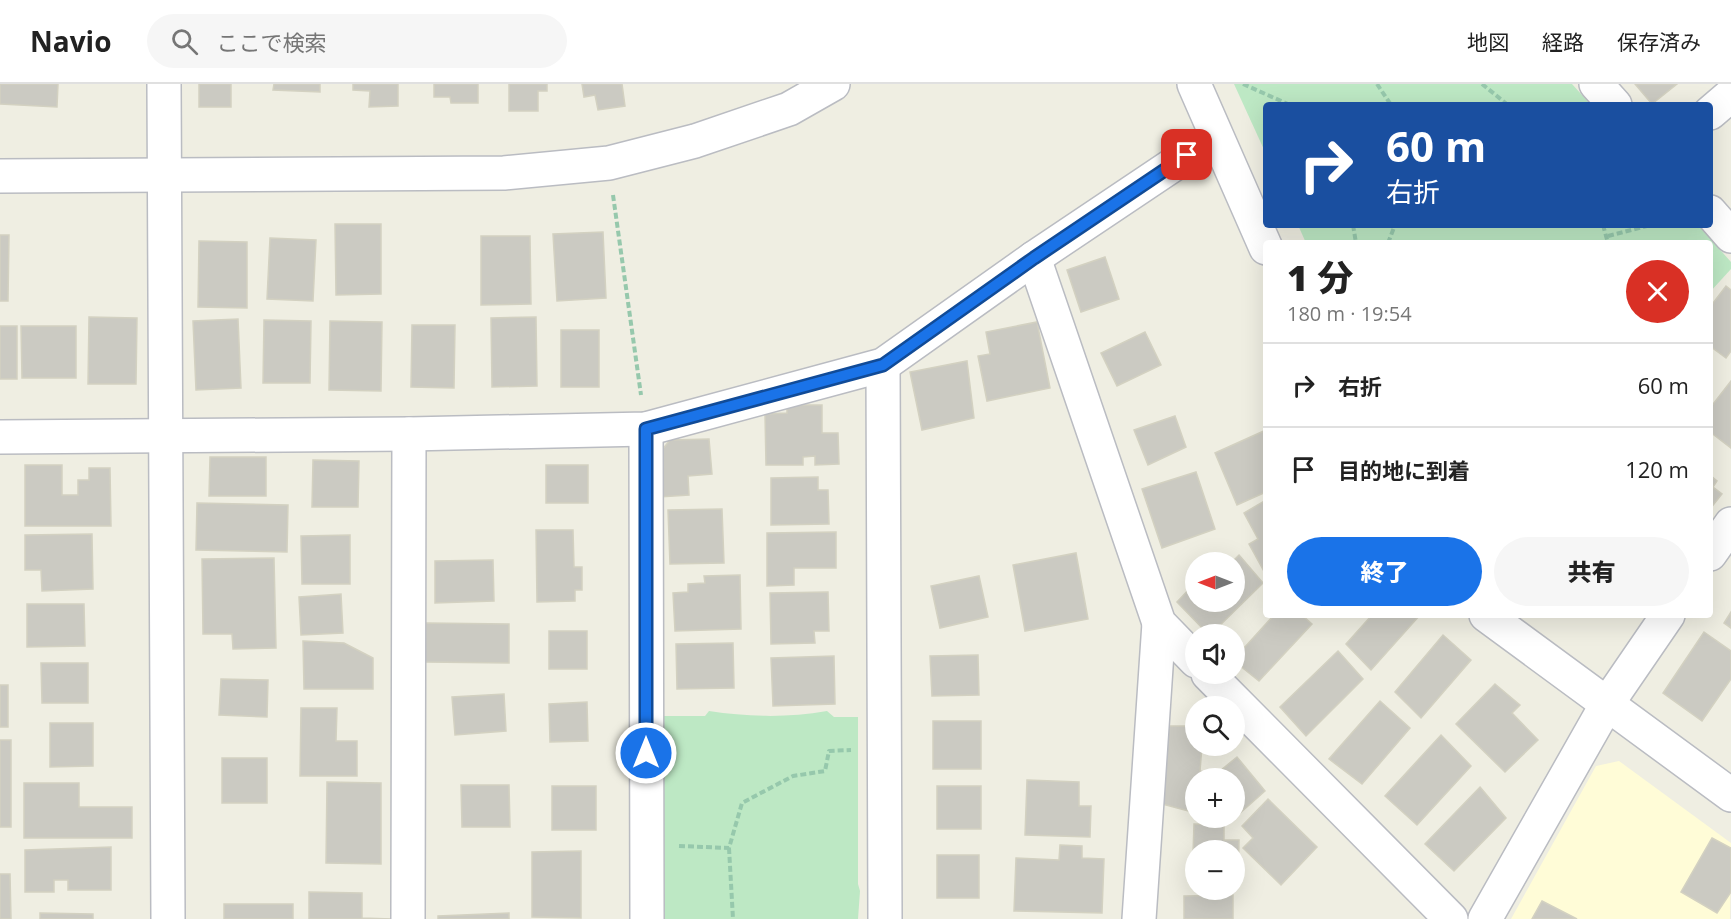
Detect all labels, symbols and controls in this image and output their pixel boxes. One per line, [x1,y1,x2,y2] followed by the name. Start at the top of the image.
[147,14,567,68] search box
[30,22,111,60] text: Navio
[168,25,201,58] icon: search
[216,27,327,57] text: ここで検索
[1467,28,1509,56] text: 地図
[1542,28,1584,56] text: 経路
[1617,28,1701,56] text: 保存済み
[1386,117,1486,174] text: 60 m
[1287,126,1365,204] icon: right
[1161,129,1212,180] pin
[1170,138,1203,171] icon: arrive
[1386,173,1440,210] text: 右折
[1287,253,1353,302] text: 1 分
[1626,260,1689,323] button: close
[1287,300,1412,327] text: 180 m · 19:54
[1287,369,1320,402] icon: right
[1638,370,1689,400] text: 60 m
[1338,371,1382,401] text: 右折
[1287,453,1320,486] icon: arrive
[1625,454,1689,484] text: 120 m
[1338,455,1470,485] text: 目的地に到着
[1287,537,1482,606] button: 終了
[1494,537,1689,606] button: 共有
[1185,552,1245,612] north arrow
[1185,552,1245,900] map controls
[1185,624,1245,684] button: sound
[1185,696,1245,756] button: search
[614,721,678,785] position arrow
[1185,768,1245,828] button: +
[1185,840,1245,900] button: −

